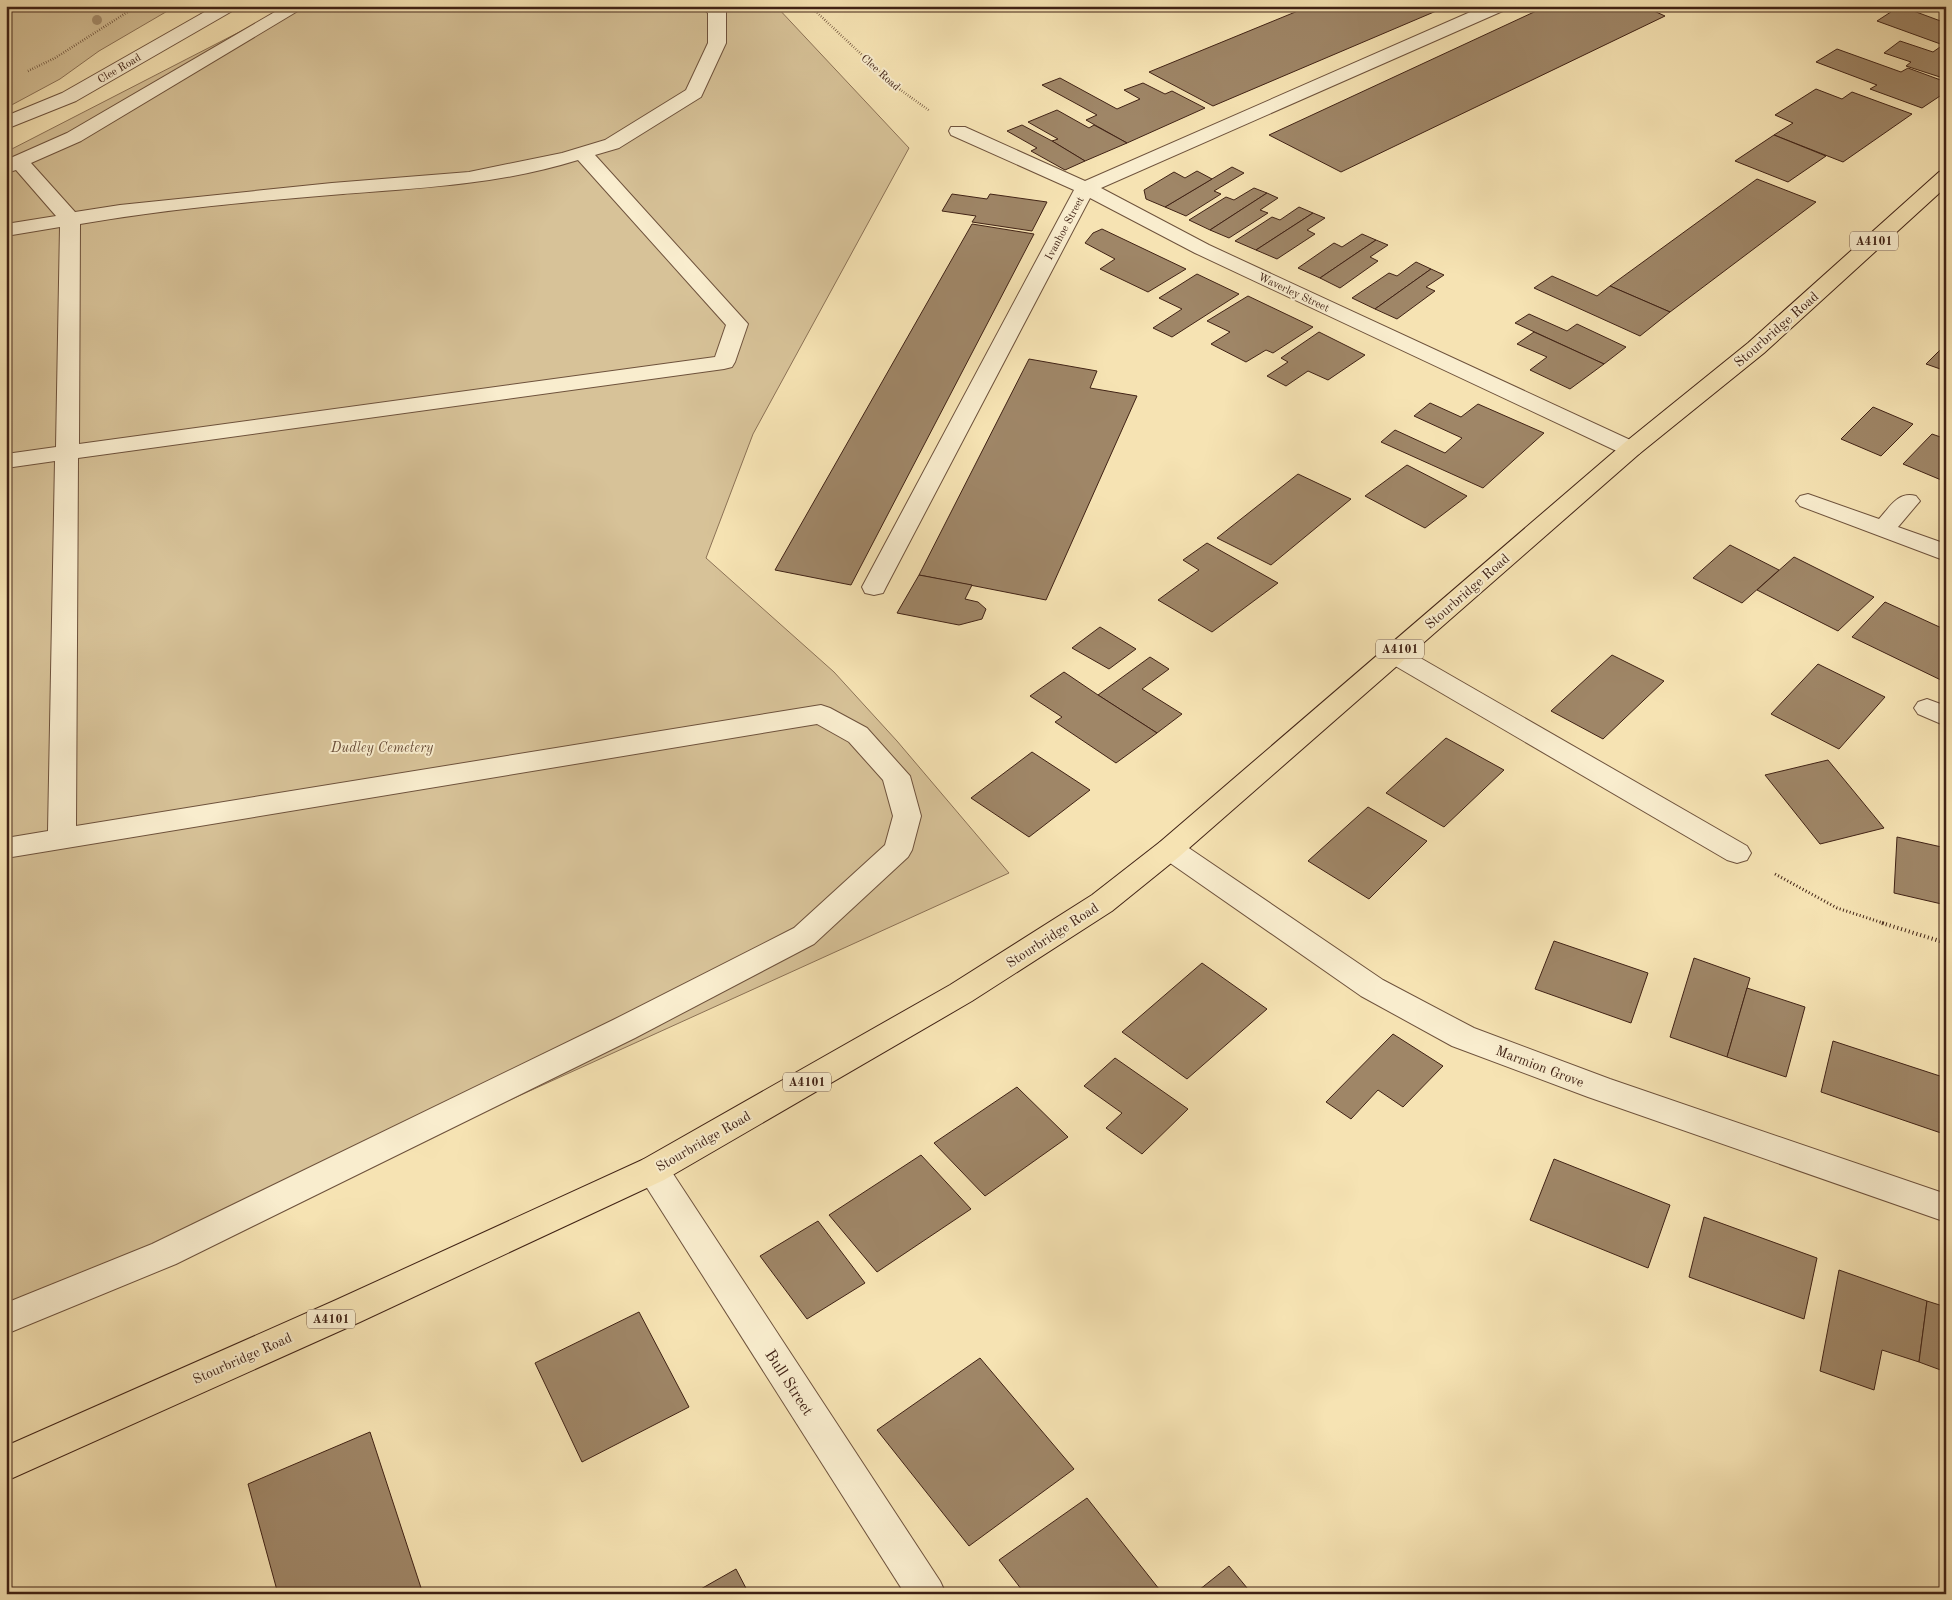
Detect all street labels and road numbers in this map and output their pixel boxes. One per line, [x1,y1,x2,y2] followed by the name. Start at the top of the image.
[96,52,144,86] street label: Clee Road
[858,53,902,93] street label: Clee Road
[1044,195,1087,262] street label: Ivanhoe Street
[1850,232,1898,250] road number: A4101
[1256,272,1331,315] street label: Waverley Street
[1732,289,1822,370] street label: Stourbridge Road
[1423,551,1513,632] street label: Stourbridge Road
[1376,640,1424,659] road number: A4101
[1004,901,1101,971] street label: Stourbridge Road
[1494,1044,1586,1090] street label: Marmion Grove
[783,1072,831,1092] road number: A4101
[654,1109,753,1175] street label: Stourbridge Road
[307,1310,355,1328] road number: A4101
[191,1331,294,1387] street label: Stourbridge Road
[761,1347,816,1419] street label: Bull Street

